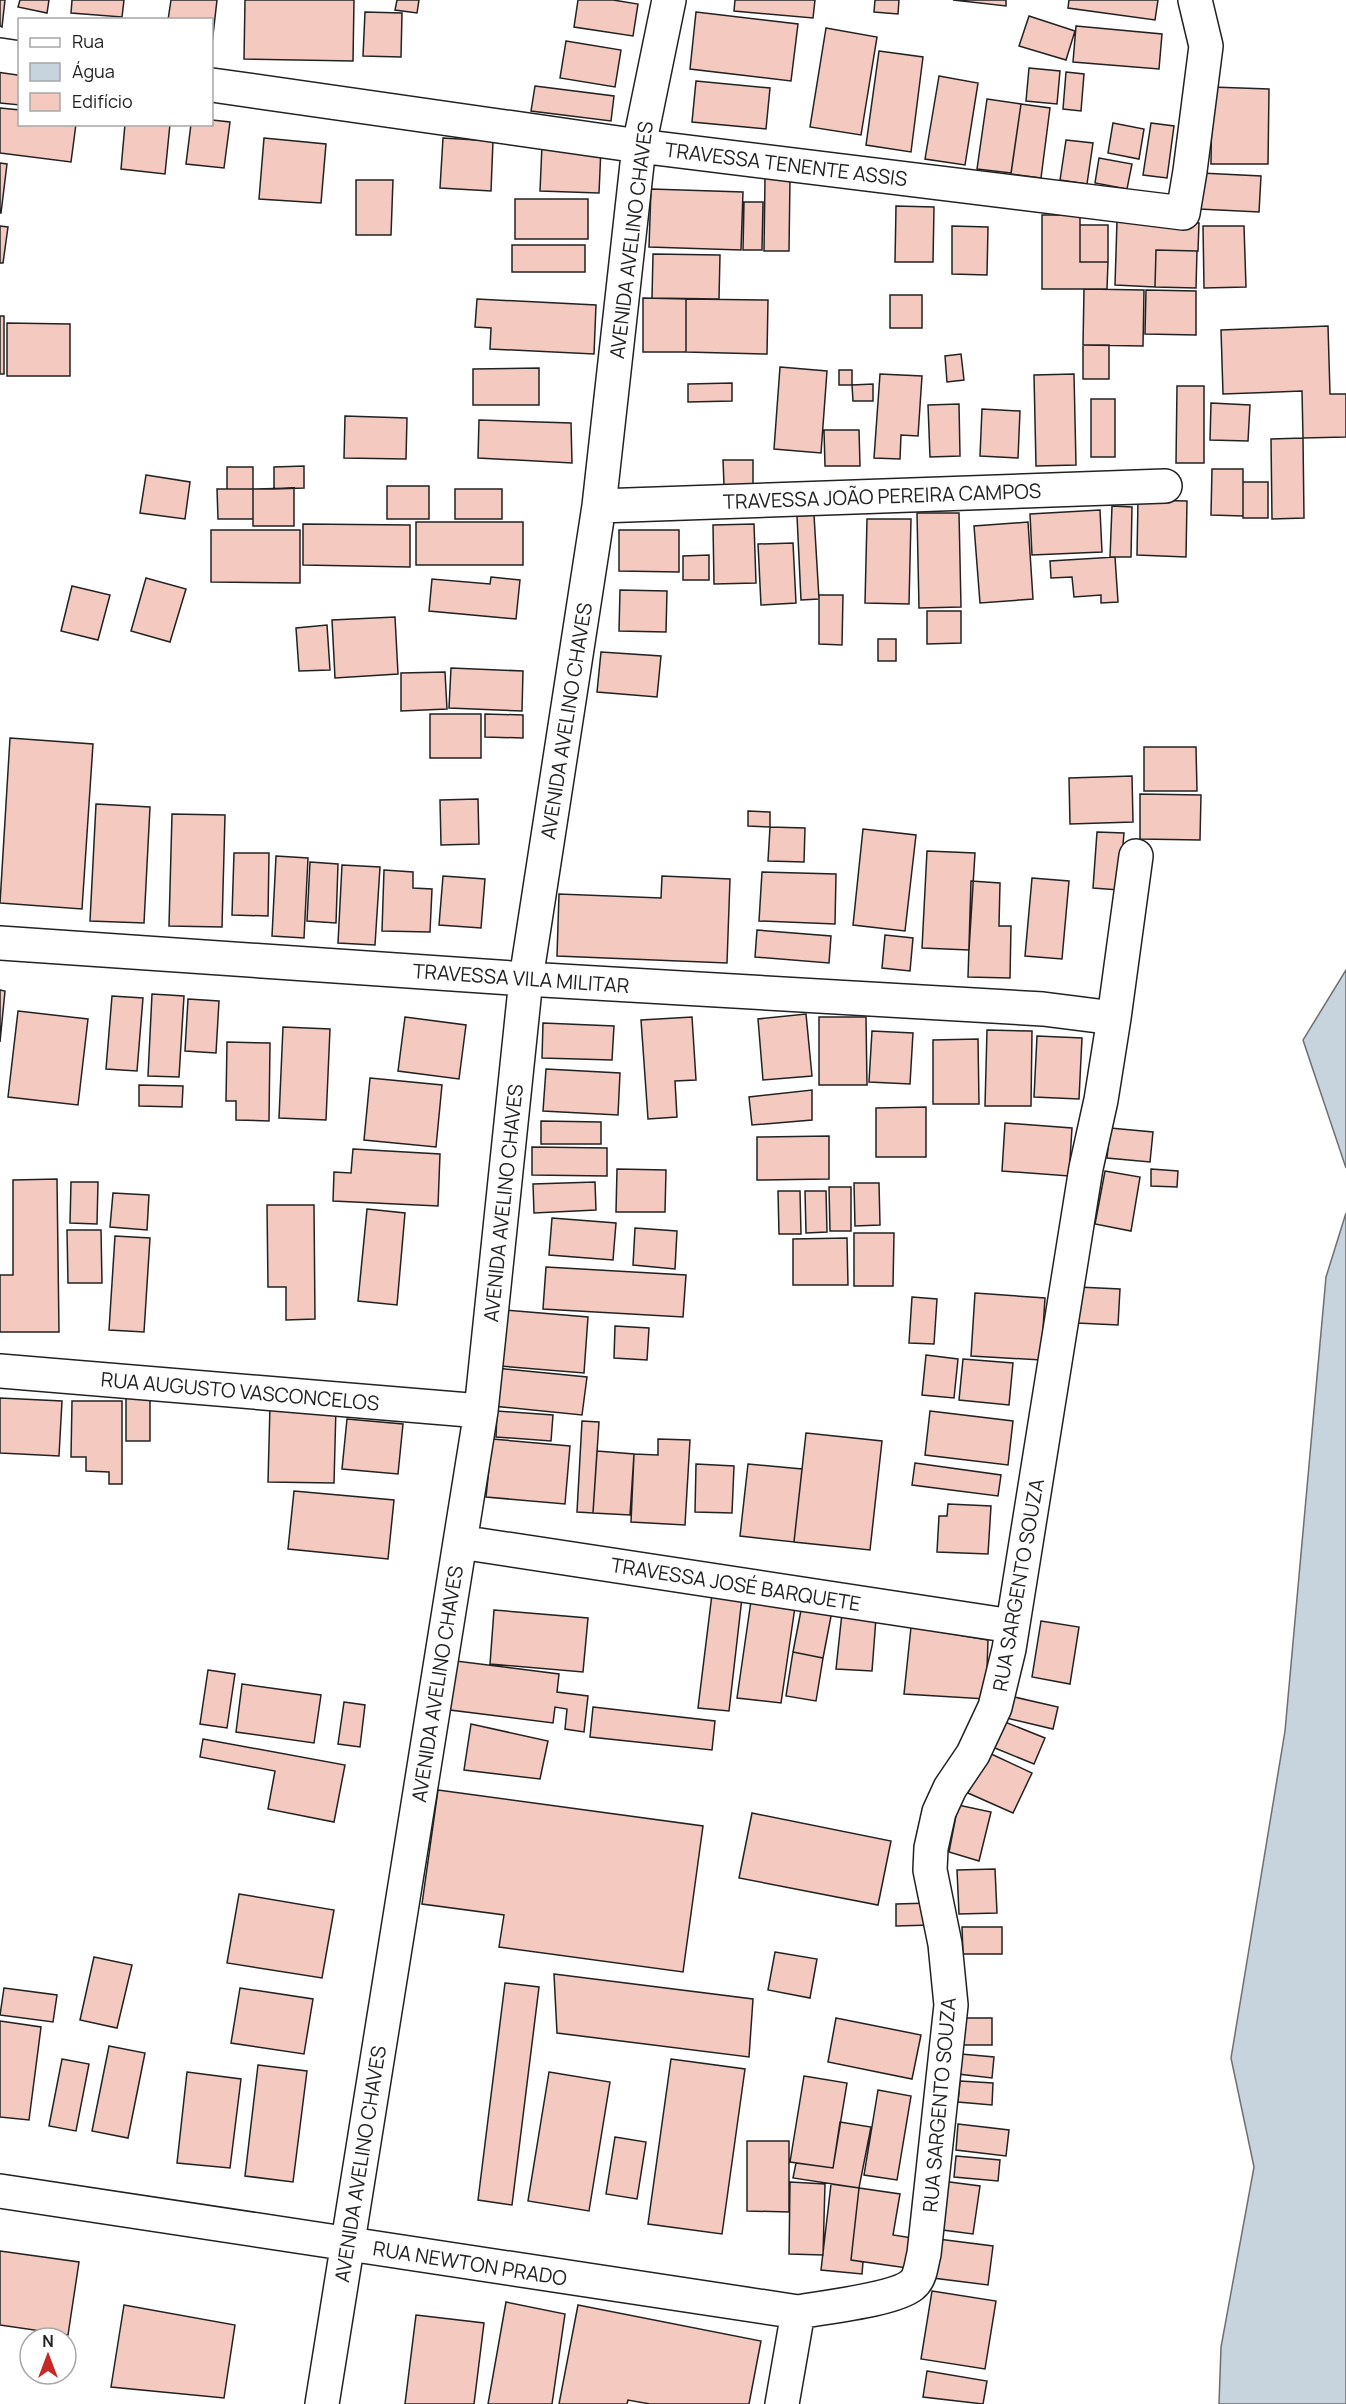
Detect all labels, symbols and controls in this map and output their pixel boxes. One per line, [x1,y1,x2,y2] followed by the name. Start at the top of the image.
[18,18,213,126] legend
[72,29,104,53] text: Rua
[72,59,115,83] text: Água
[72,89,133,113] text: Edifício
[603,120,659,360] street label: AVENIDA AVELINO CHAVES
[663,136,909,192] street label: TRAVESSA TENENTE ASSIS
[723,477,1041,515] street label: TRAVESSA JOÃO PEREIRA CAMPOS
[534,601,598,841] street label: AVENIDA AVELINO CHAVES
[412,957,630,999] street label: TRAVESSA VILA MILITAR
[477,1083,529,1323] street label: AVENIDA AVELINO CHAVES
[100,1365,380,1417] street label: RUA AUGUSTO VASCONCELOS
[986,1476,1050,1694] street label: RUA SARGENTO SOUZA
[609,1551,863,1617] street label: TRAVESSA JOSÉ BARQUETE
[405,1564,469,1804] street label: AVENIDA AVELINO CHAVES
[916,1996,962,2214] street label: RUA SARGENTO SOUZA
[328,2044,392,2284] street label: AVENIDA AVELINO CHAVES
[371,2234,569,2292] street label: RUA NEWTON PRADO
[18,2326,78,2386] north arrow
[42,2330,54,2352] text: N

